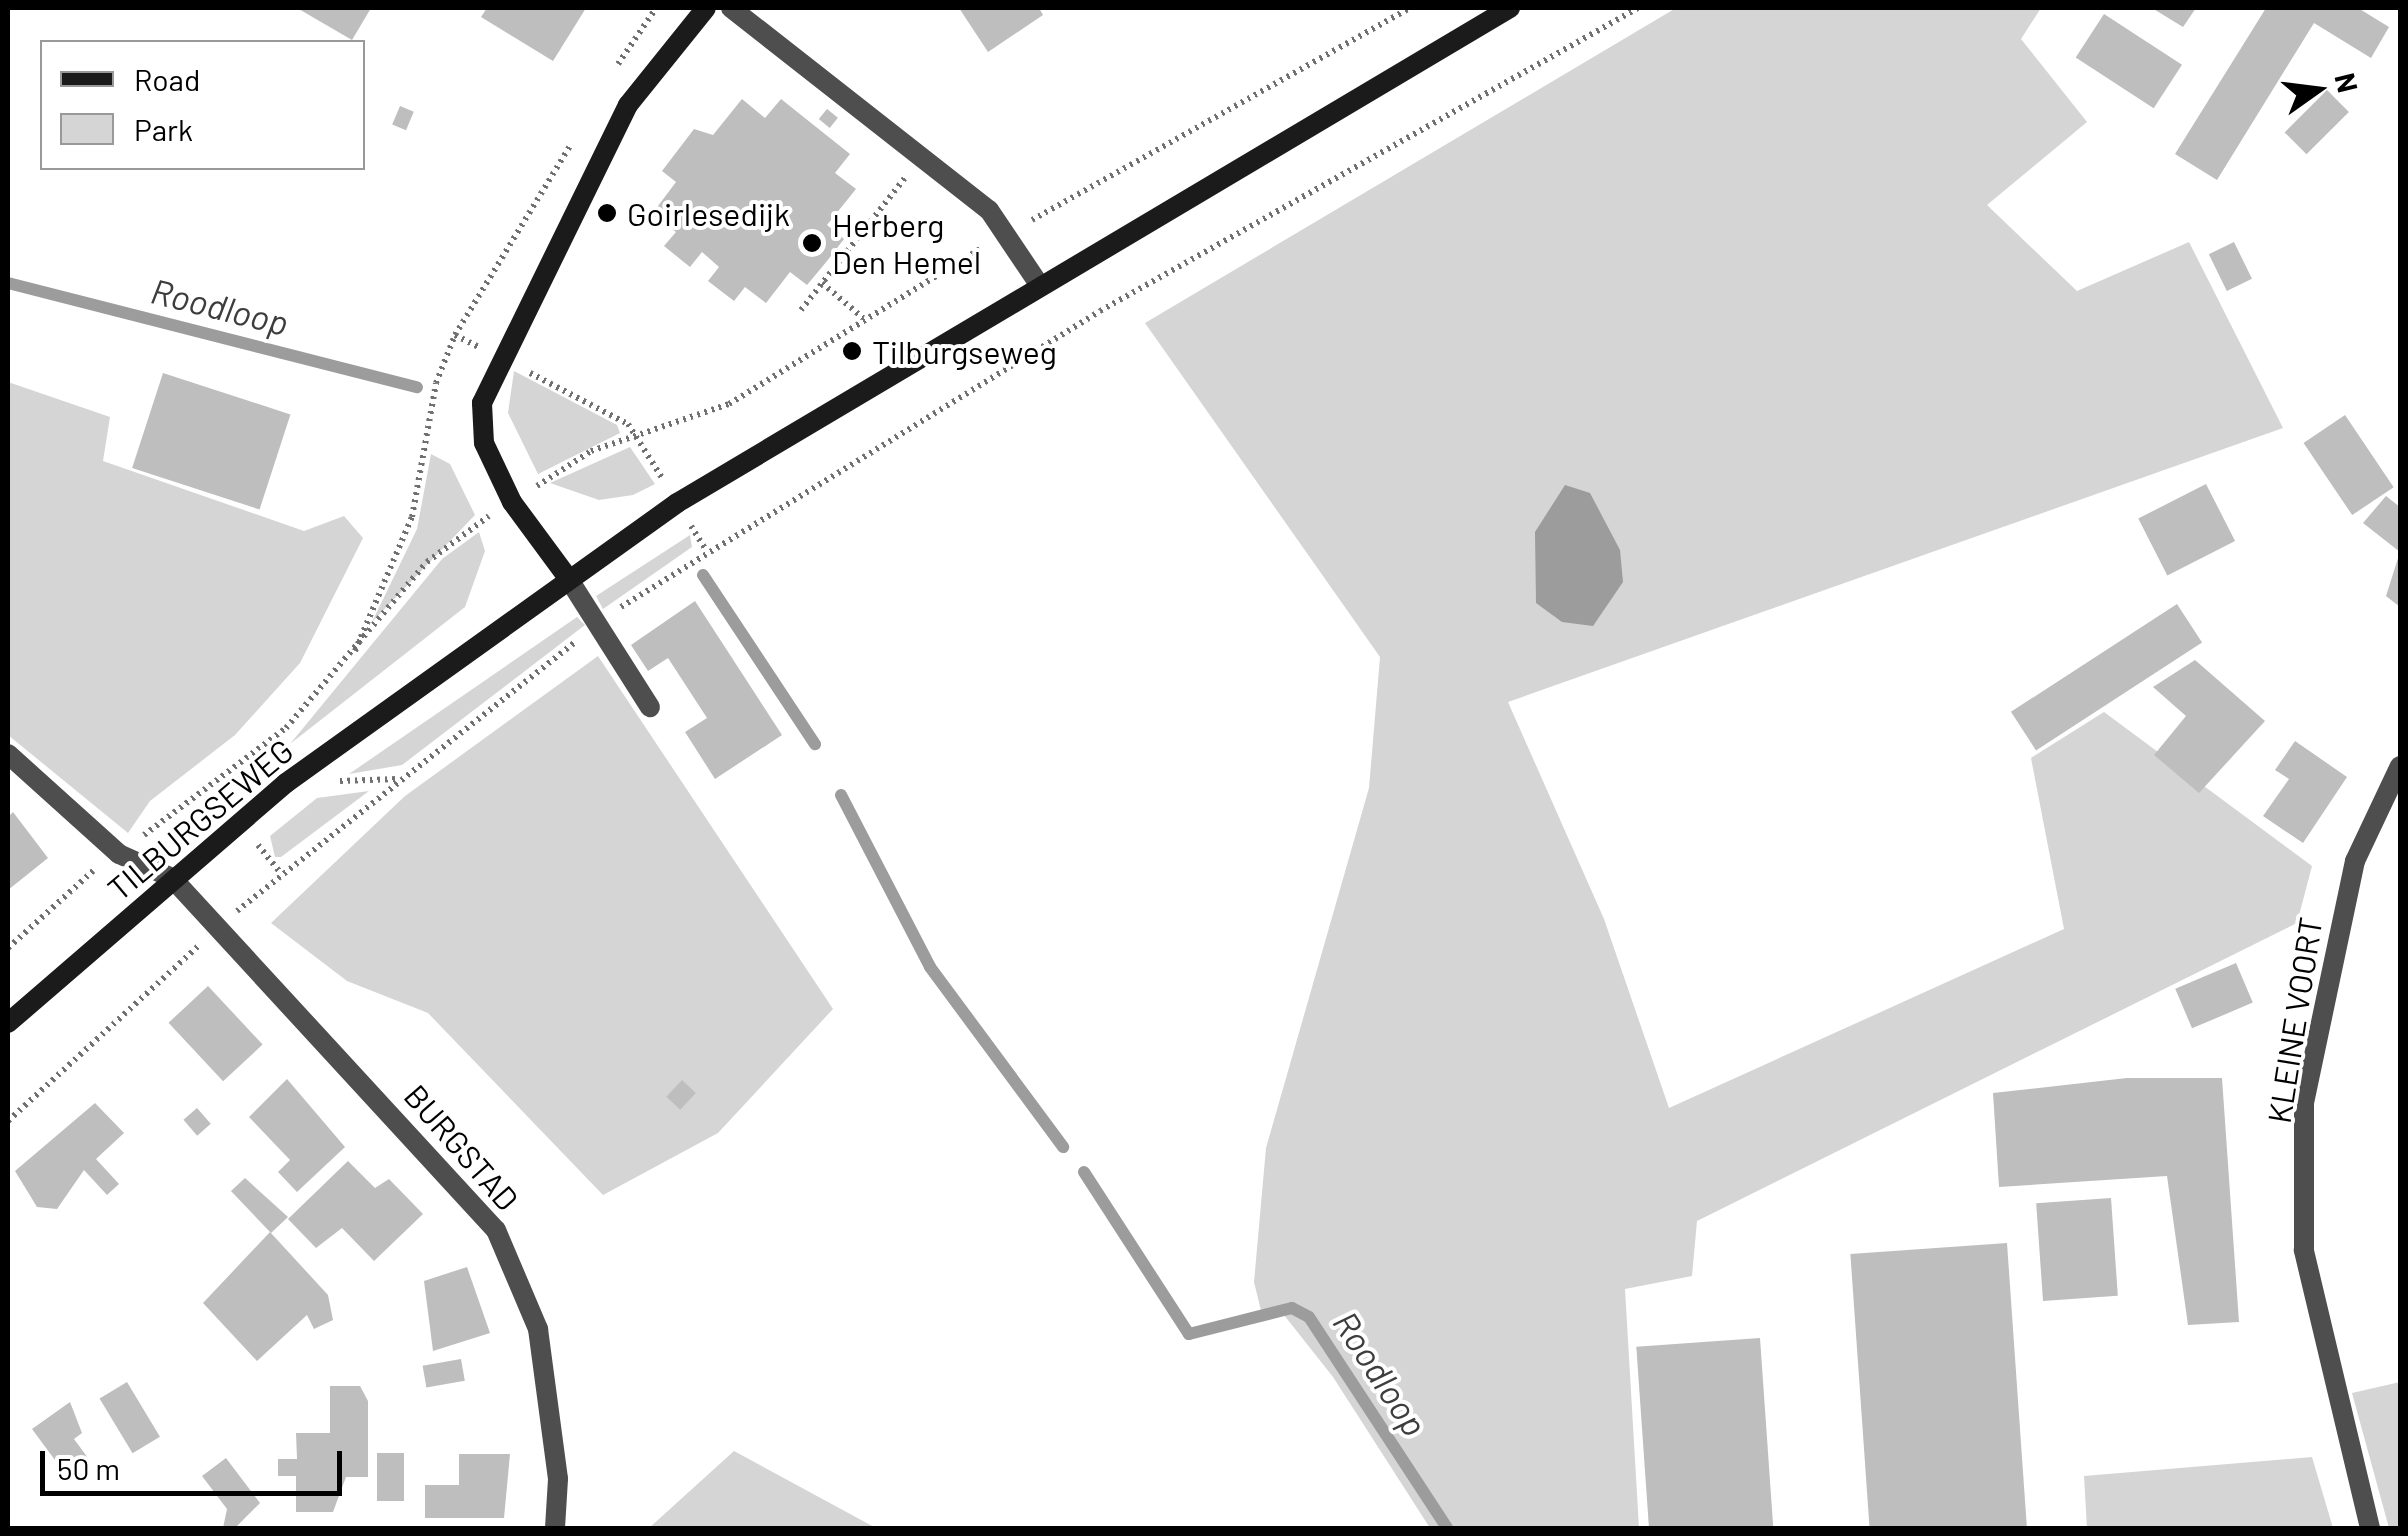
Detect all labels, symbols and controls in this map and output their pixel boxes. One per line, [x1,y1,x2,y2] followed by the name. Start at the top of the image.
[40,40,365,170] legend
[2268,40,2368,140] north arrow
[134,61,200,97] text: Road
[2328,70,2366,96] text: N
[134,111,193,147] text: Park
[627,194,790,232] place label: Goirlesedijk
[596,202,618,224] marker: Goirlesedijk
[832,206,981,281] place label: Herberg Den Hemel
[801,232,823,254] marker: Herberg Den Hemel
[147,269,293,343] water label: Roodloop
[872,332,1057,370] place label: Tilburgseweg
[841,340,863,362] marker: Tilburgseweg
[100,730,300,908] street label: TILBURGSEWEG
[2259,914,2329,1126] street label: KLEINE VOORT
[397,1076,527,1218] street label: BURGSTAD
[1325,1303,1437,1443] water label: Roodloop
[45,1431,348,1493] scale bar
[57,1450,120,1486] text: 50 m

